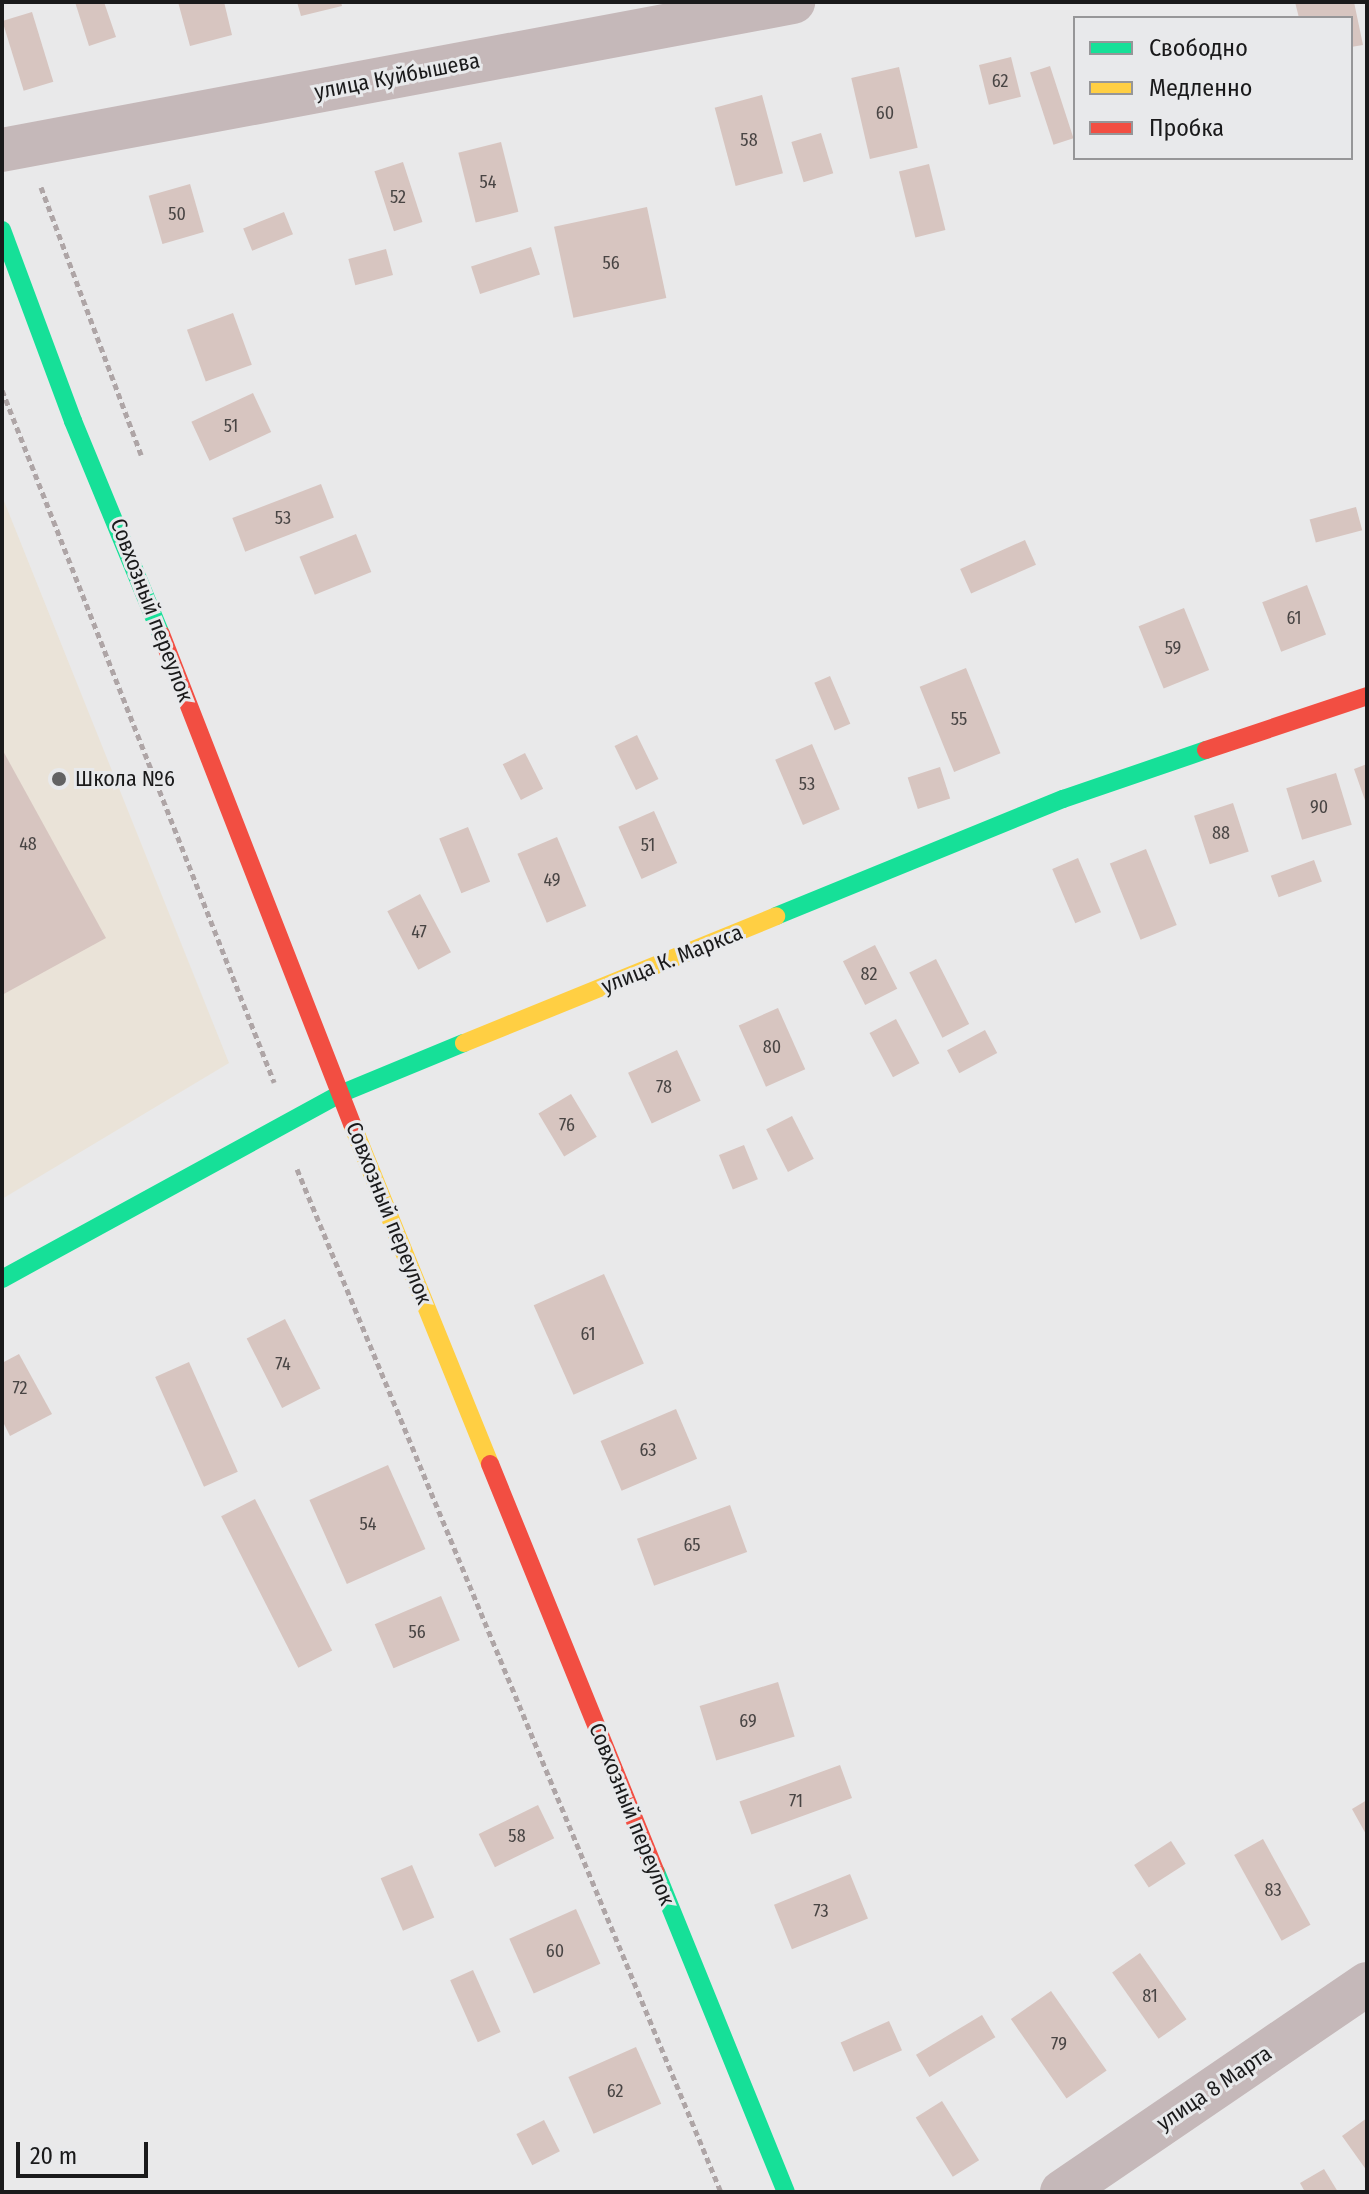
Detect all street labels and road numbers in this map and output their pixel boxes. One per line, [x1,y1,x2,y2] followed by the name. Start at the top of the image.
[312,47,482,105] street label: улица Куйбышева
[105,515,199,705] street label: Совхозный переулок
[597,919,747,999] street label: улица К. Маркса
[340,1118,438,1308] street label: Совхозный переулок
[583,1719,681,1909] street label: Совхозный переулок
[1151,2040,1277,2136] street label: улица 8 Марта

